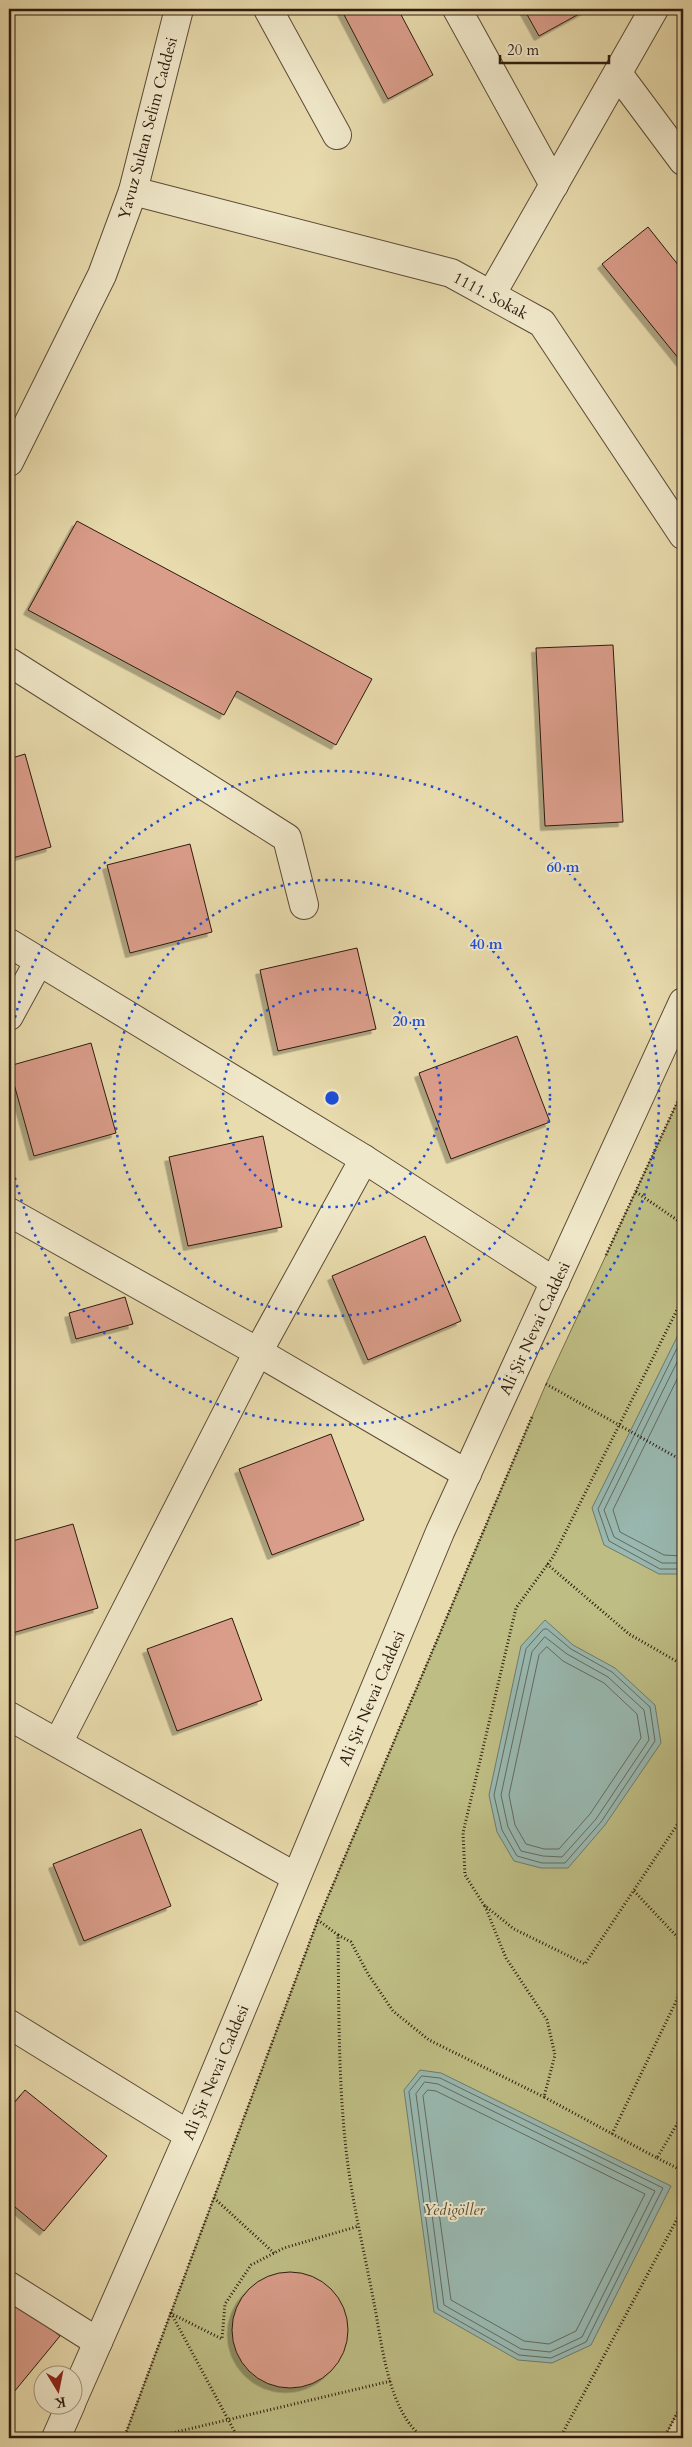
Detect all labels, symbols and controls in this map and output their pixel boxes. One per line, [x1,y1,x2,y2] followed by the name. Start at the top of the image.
[500,32,608,64] scale bar
[113,34,183,222] street label: Yavuz Sultan Selim Caddesi
[507,40,539,60] text: 20 m
[449,267,532,325] street label: 1111. Sokak
[546,857,580,877] text: 60 m
[469,934,503,954] text: 40 m
[392,1011,426,1031] text: 20 m
[323,1089,341,1107] centre of rings
[494,1258,576,1399] street label: Ali Şir Nevai Caddesi
[333,1627,411,1769] street label: Ali Şir Nevai Caddesi
[177,2001,255,2143] street label: Ali Şir Nevai Caddesi
[423,2199,485,2221] park label: Yedigöller
[32,2364,82,2414] north arrow
[52,2392,67,2413] text: K

